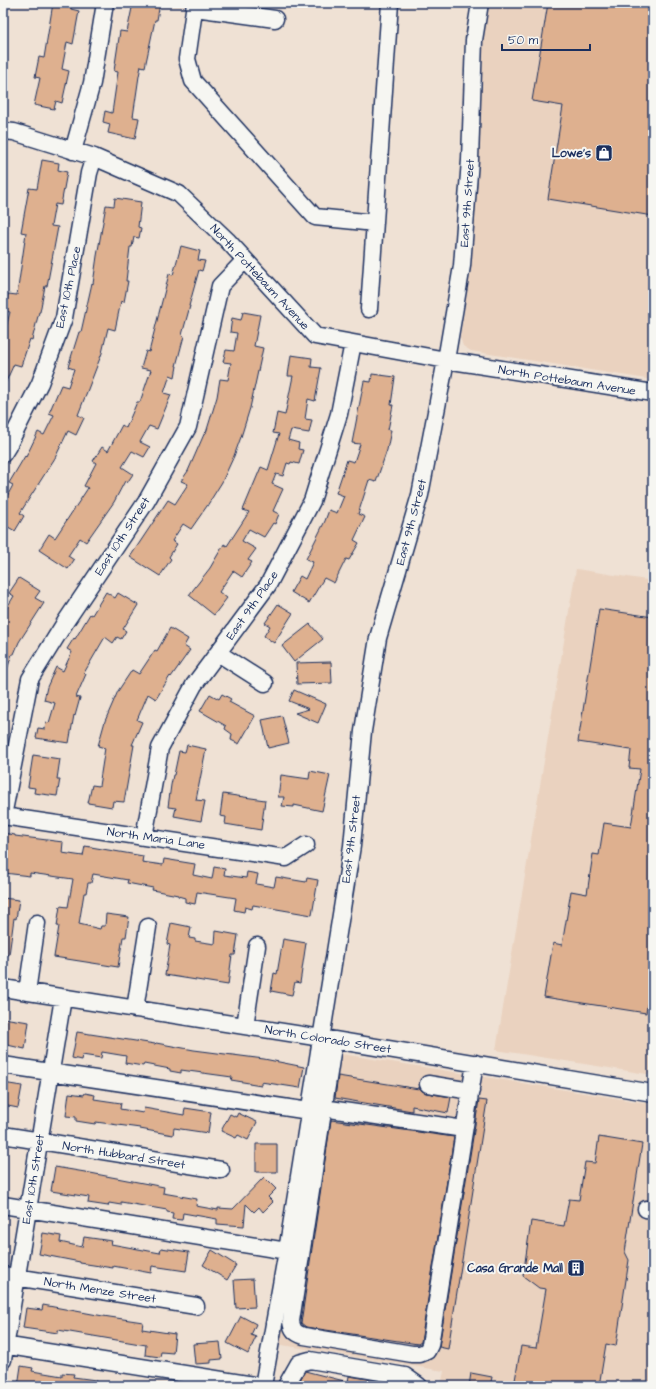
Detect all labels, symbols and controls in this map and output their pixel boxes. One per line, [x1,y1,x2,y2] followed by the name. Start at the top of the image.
[502,26,590,52] scale bar
[508,32,539,49] text: 50 m
[594,143,614,163] shop icon: Lowe's
[552,145,591,162] place label: Lowe's
[456,158,479,248] street label: East 9th Street
[206,221,314,334] street label: North Pottebaum Avenue
[52,244,86,330] street label: East 10th Place
[497,361,637,400] street label: North Pottebaum Avenue
[392,477,431,567] street label: East 9th Street
[91,494,154,579] street label: East 10th Street
[222,567,283,643] street label: East 9th Place
[338,794,365,884] street label: East 9th Street
[106,823,207,854] street label: North Maria Lane
[263,1021,393,1058] street label: North Colorado Street
[18,1133,49,1225] street label: East 10th Street
[61,1137,187,1174] street label: North Hubbard Street
[566,1258,586,1278] building icon: Casa Grande Mall
[467,1260,563,1277] place label: Casa Grande Mall
[43,1273,157,1308] street label: North Menze Street

